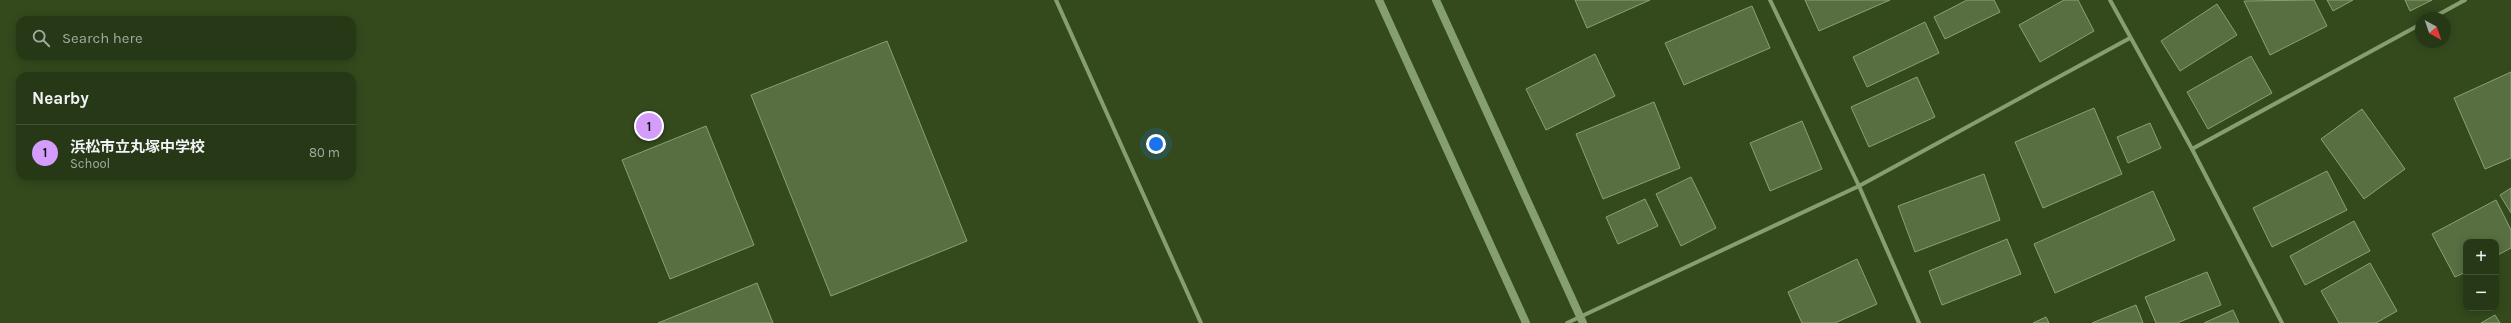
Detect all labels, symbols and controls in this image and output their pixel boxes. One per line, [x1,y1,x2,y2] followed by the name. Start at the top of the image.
[2415,12,2451,48] north arrow
[16,16,356,60] search box
[30,27,52,49] icon: search
[62,29,143,47] text: Search here
[32,88,89,108] text: Nearby
[636,111,662,141] pin: 1
[1146,134,1166,154] your location
[70,138,205,156] text: 浜松市立丸塚中学校
[43,145,47,160] text: 1
[309,145,340,160] text: 80 m
[70,156,110,171] text: School
[2463,239,2499,311] map controls
[2463,239,2499,275] button: +
[2463,275,2499,311] button: −

